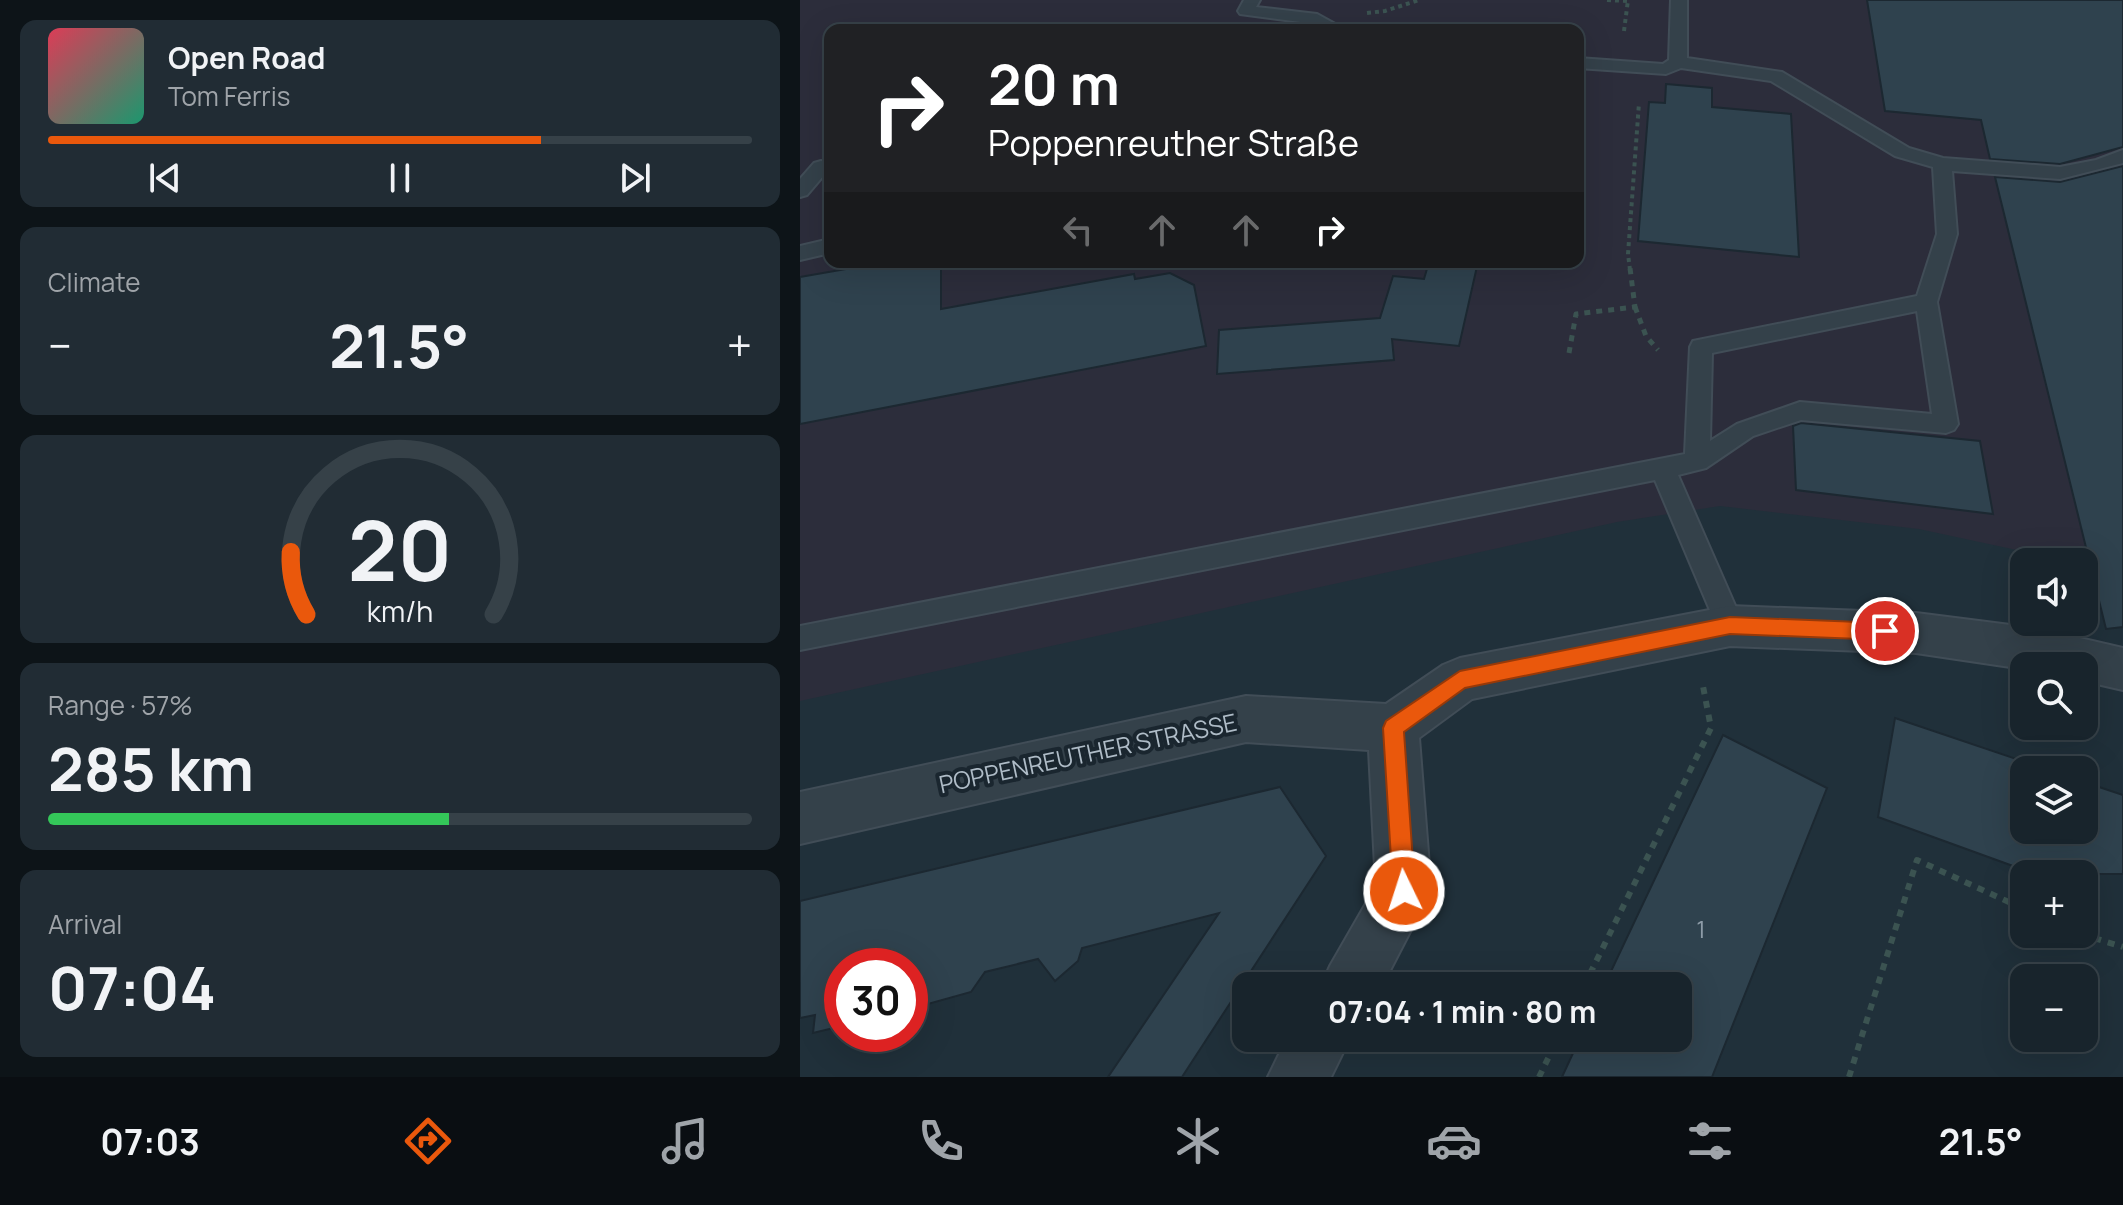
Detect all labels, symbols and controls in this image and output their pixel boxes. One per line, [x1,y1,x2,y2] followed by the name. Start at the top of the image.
[168,37,325,78] text: Open Road
[988,45,1120,122] text: 20 m
[856,56,960,160] icon: right
[168,78,290,114] text: Tom Ferris
[988,118,1359,167] text: Poppenreuther Straße
[143,156,187,200] icon: previous
[378,156,422,200] icon: pause
[613,156,657,200] icon: next
[1056,208,1100,252] icon: left
[1140,208,1184,252] icon: ahead
[1224,208,1268,252] icon: ahead
[1308,208,1352,252] icon: right
[48,264,140,300] text: Climate
[329,304,469,386] text: 21.5°
[48,315,72,375] text: −
[727,315,752,375] text: +
[348,491,452,605] text: 20
[2010,548,2098,1052] map controls
[2010,548,2098,636] button: sound
[367,592,433,631] text: km/h
[1851,597,1919,665] pin
[1863,609,1907,653] icon: arrive
[2010,652,2098,740] button: search
[48,687,193,723] text: Range · 57%
[936,705,1240,800] street label: POPPENREUTHER STRASSE
[48,727,254,809] text: 285 km
[2010,756,2098,844] button: layers
[1362,849,1446,933] position arrow
[2010,860,2098,948] button: +
[48,906,122,942] text: Arrival
[1696,912,1706,945] house number: 1
[48,946,216,1028] text: 07:04
[824,948,928,1052] speed limit sign: 30
[2010,964,2098,1052] button: −
[1328,991,1596,1032] text: 07:04 · 1 min · 80 m
[400,1113,456,1169] icon: directions
[657,1113,713,1169] icon: music
[913,1113,969,1169] icon: phone
[1170,1113,1226,1169] icon: climate
[1426,1113,1482,1169] icon: car
[1682,1113,1738,1169] icon: filters
[100,1117,200,1166] text: 07:03
[1939,1117,2023,1166] text: 21.5°

